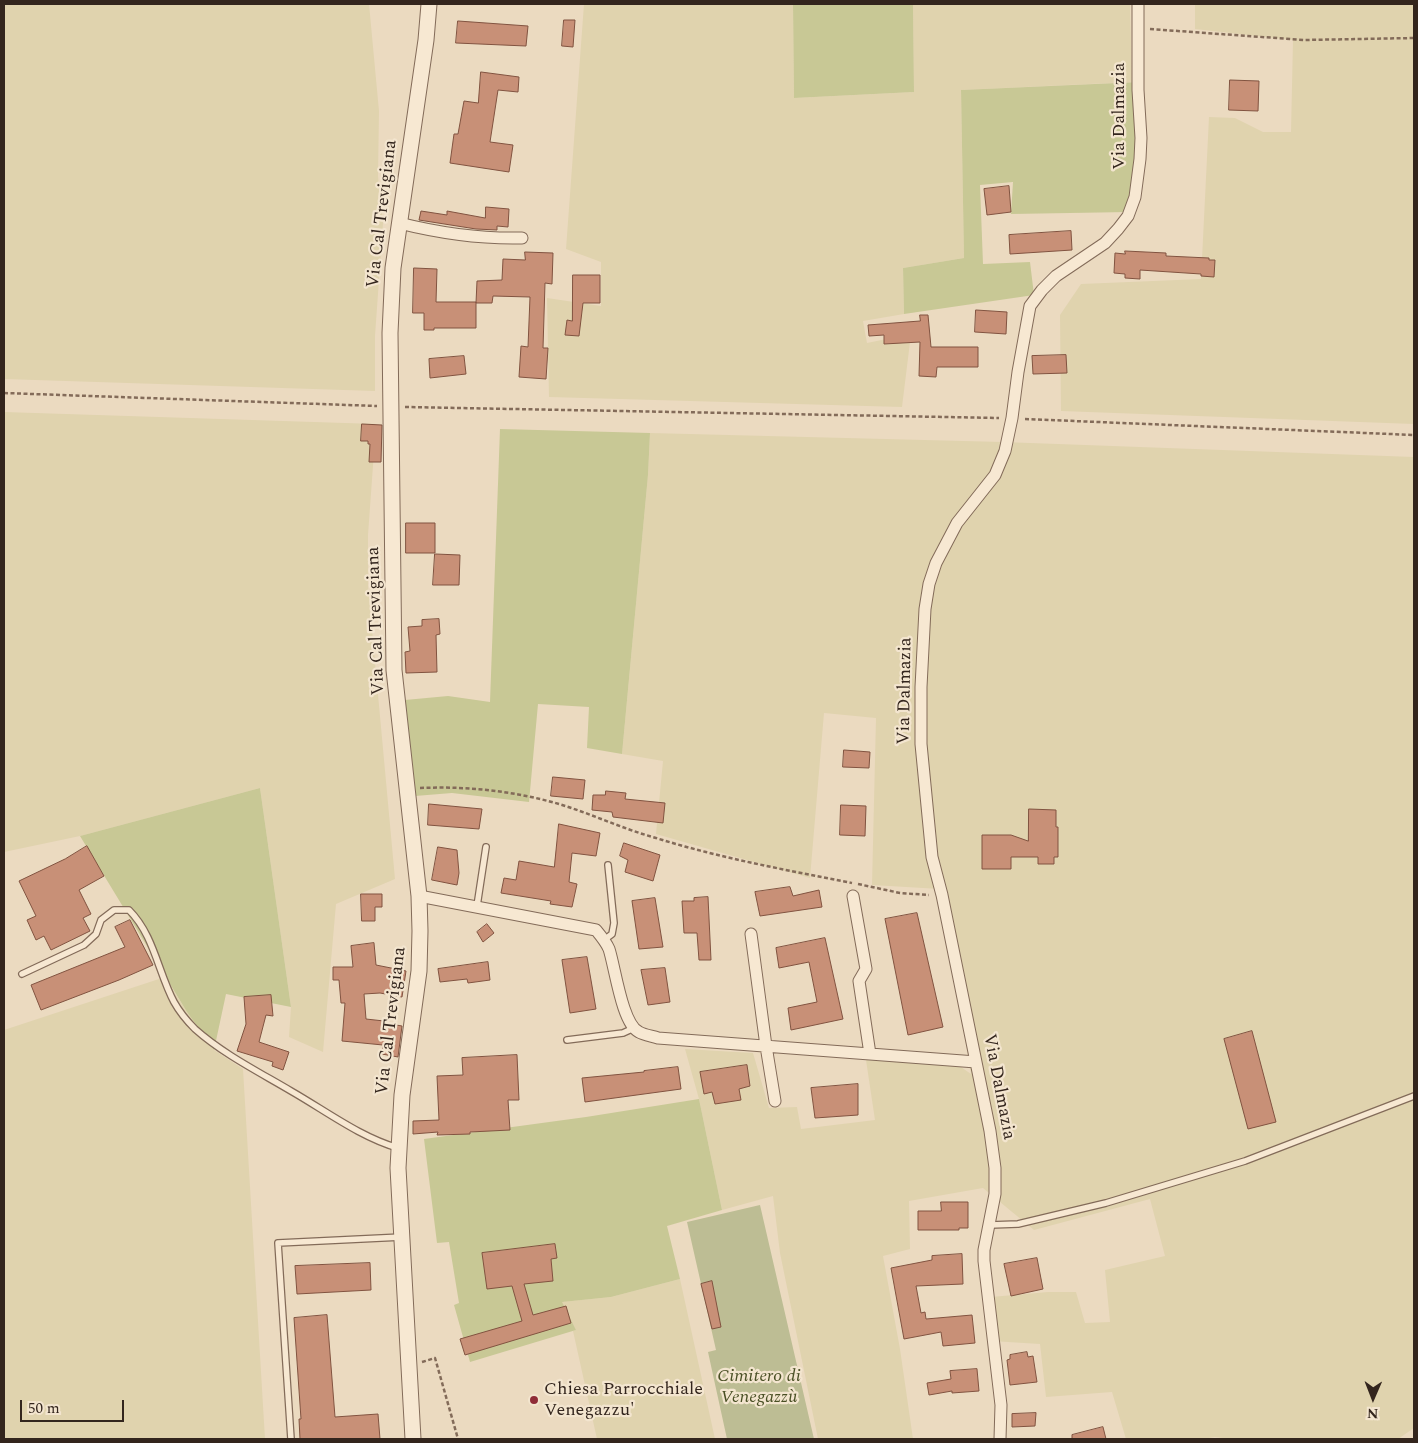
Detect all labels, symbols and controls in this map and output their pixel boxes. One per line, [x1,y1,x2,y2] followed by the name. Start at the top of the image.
[1109,62,1131,170] street label: Via Dalmazia
[363,139,403,289] street label: Via Cal Trevigiana
[364,546,390,696] street label: Via Cal Trevigiana
[894,637,918,745] street label: Via Dalmazia
[372,946,412,1096] street label: Via Cal Trevigiana
[977,1032,1019,1142] street label: Via Dalmazia
[717,1366,801,1408] park label: Cimitero di Venegazzù
[1348,1373,1398,1423] north arrow
[544,1379,703,1422] place label: Chiesa Parrocchiale Venegazzu'
[22,1390,126,1422] scale bar
[528,1394,540,1406] marker: Chiesa Parrocchiale Venegazzu'
[28,1397,60,1420] text: 50 m
[1367,1403,1379,1424] text: N

